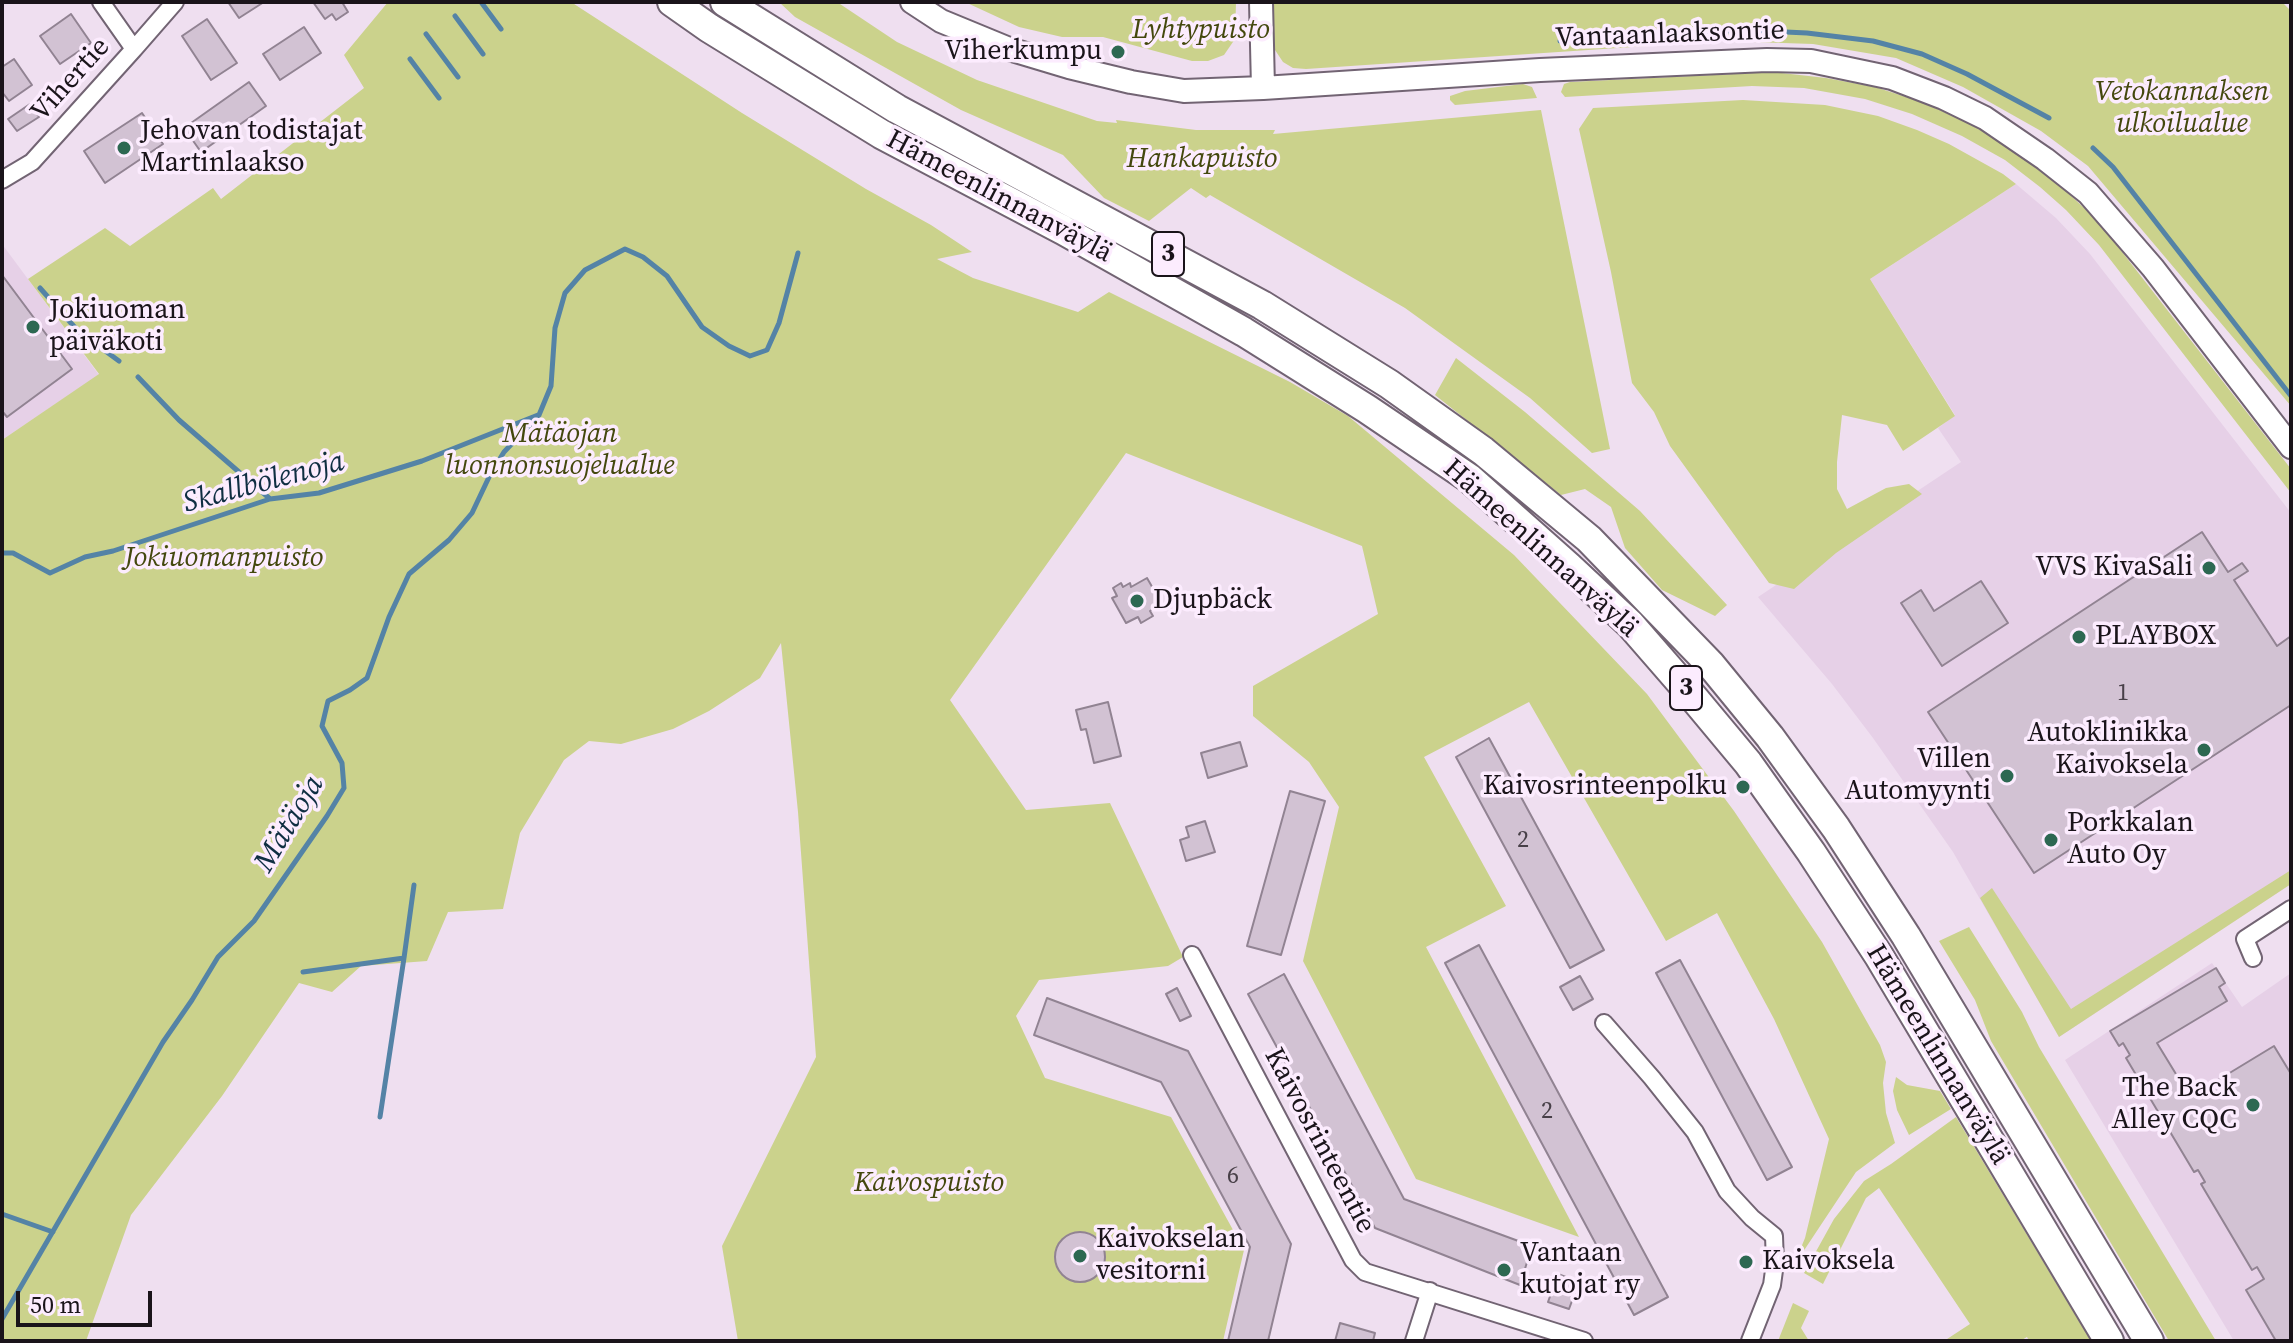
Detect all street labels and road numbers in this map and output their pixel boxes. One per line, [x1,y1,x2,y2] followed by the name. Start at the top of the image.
[1555,14,1785,56] street label: Vantaanlaaksontie
[25,31,117,129] street label: Vihertie
[880,123,1118,271] street label: Hämeenlinnanväylä
[1152,232,1184,276] road number: 3
[1435,453,1645,645] street label: Hämeenlinnanväylä
[1670,666,1702,710] road number: 3
[1858,939,2016,1171] street label: Hämeenlinnanväylä
[1256,1043,1382,1239] street label: Kaivosrinteentie

